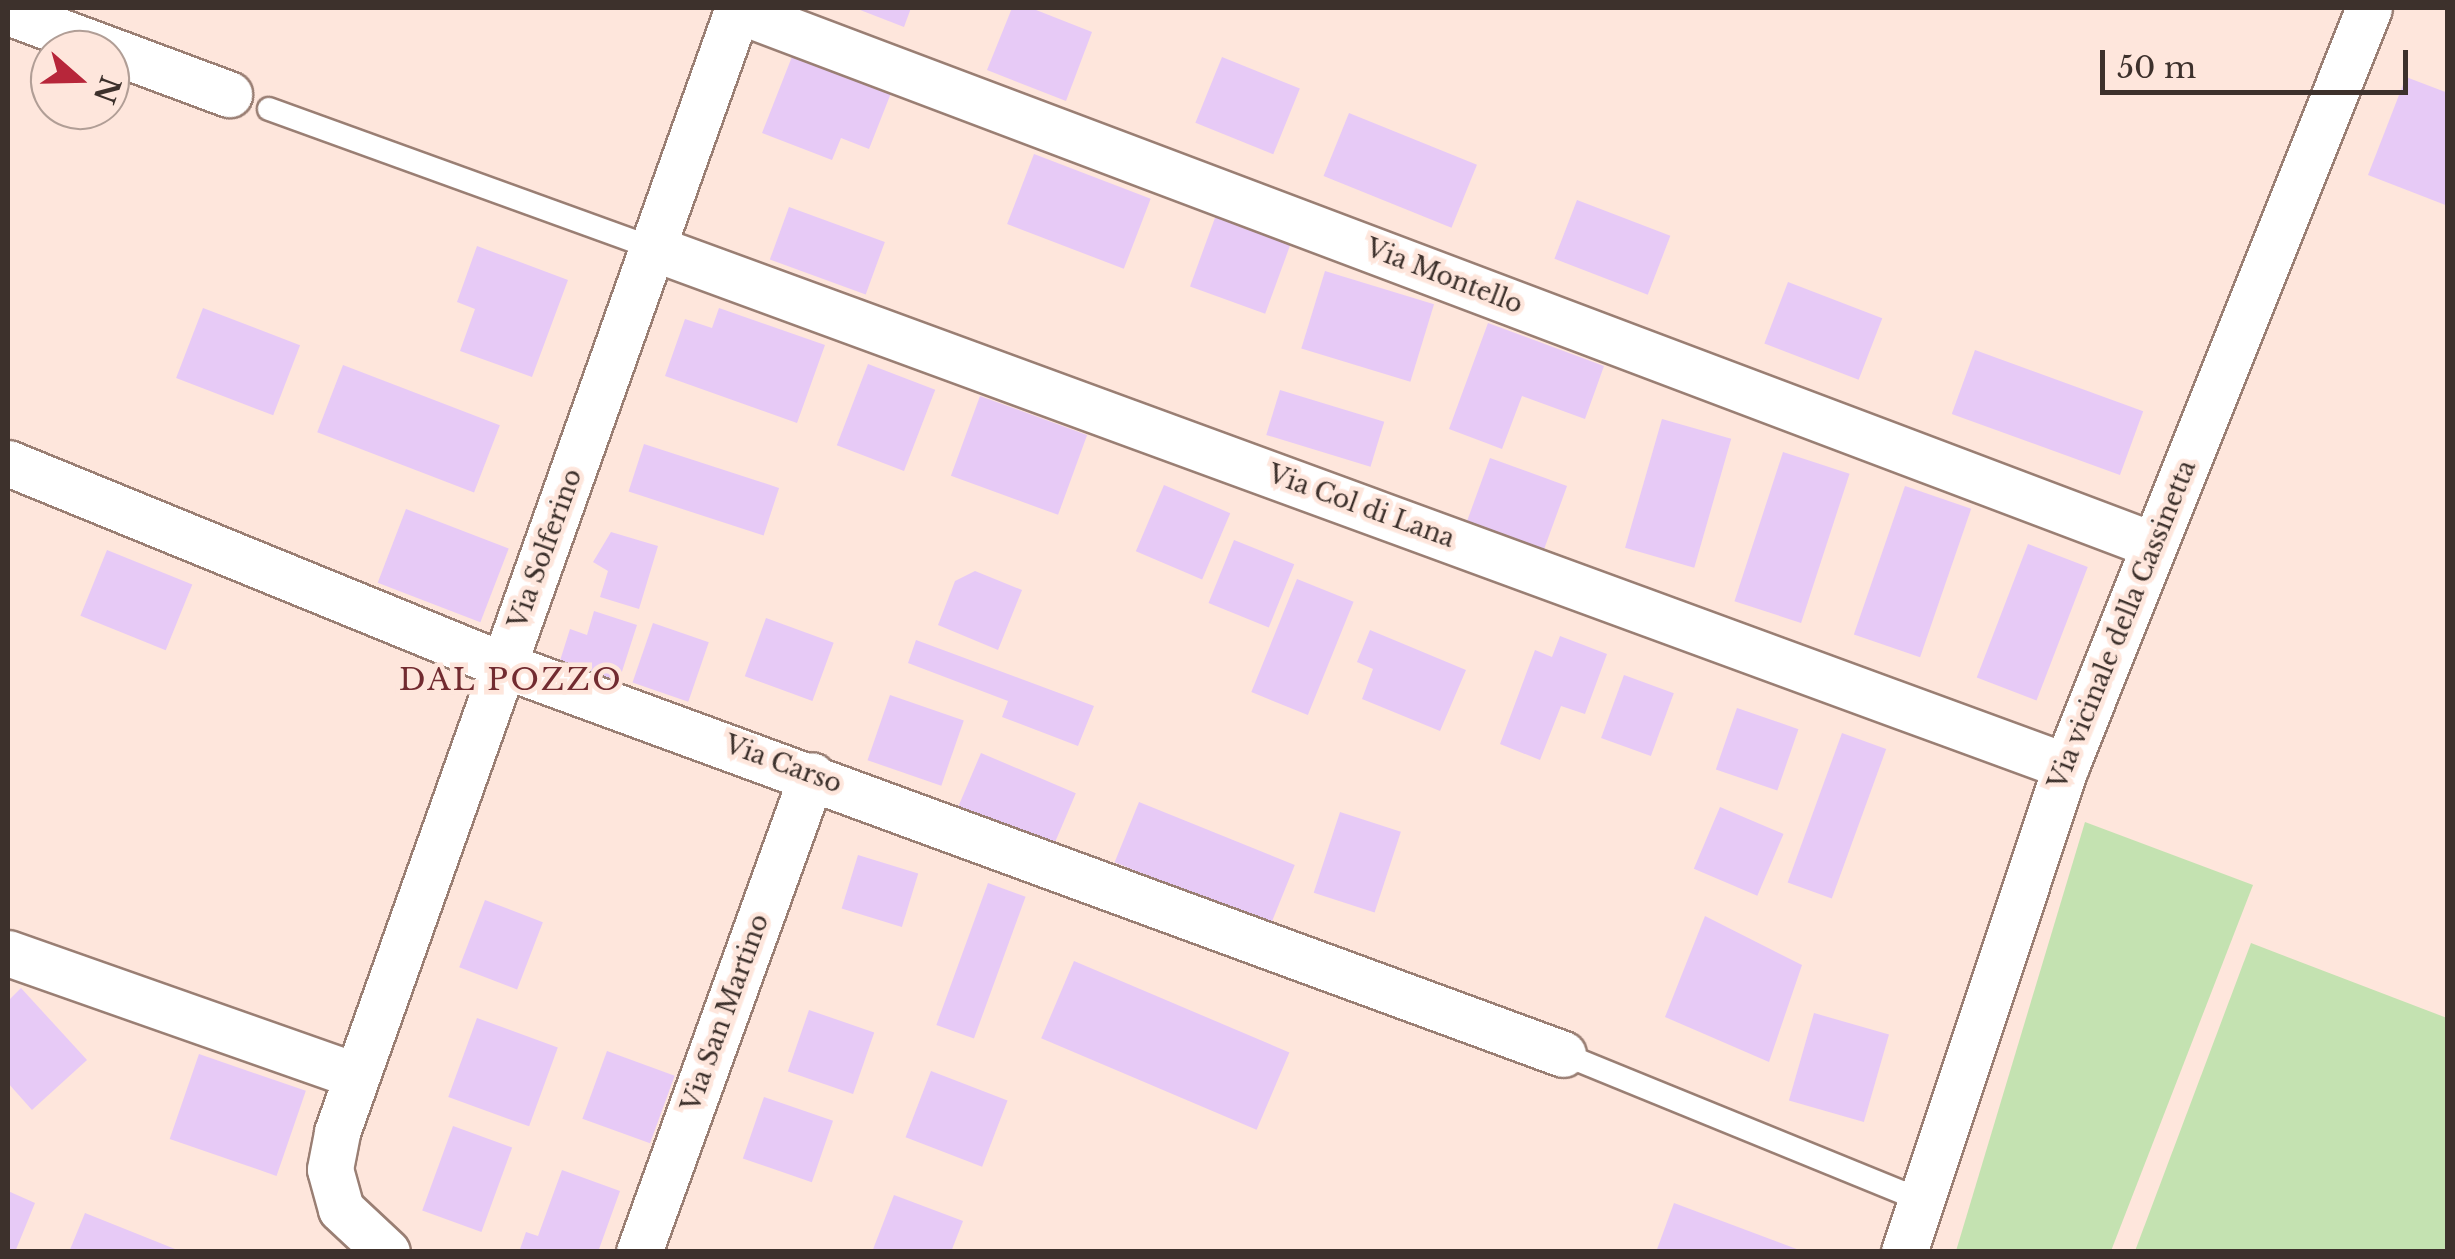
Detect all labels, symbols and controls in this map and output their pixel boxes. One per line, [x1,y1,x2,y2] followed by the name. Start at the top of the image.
[30,30,130,130] north arrow
[2105,30,2412,92] scale bar
[2117,49,2196,86] text: 50 m
[86,71,128,108] text: N
[1361,233,1527,321] street label: Via Montello
[2043,456,2203,794] street label: Via vicinale della Cassinetta
[1264,459,1458,555] street label: Via Col di Lana
[503,465,589,633] street label: Via Solferino
[399,662,623,698] district label: DAL POZZO
[720,730,846,800] street label: Via Carso
[676,910,776,1116] street label: Via San Martino

